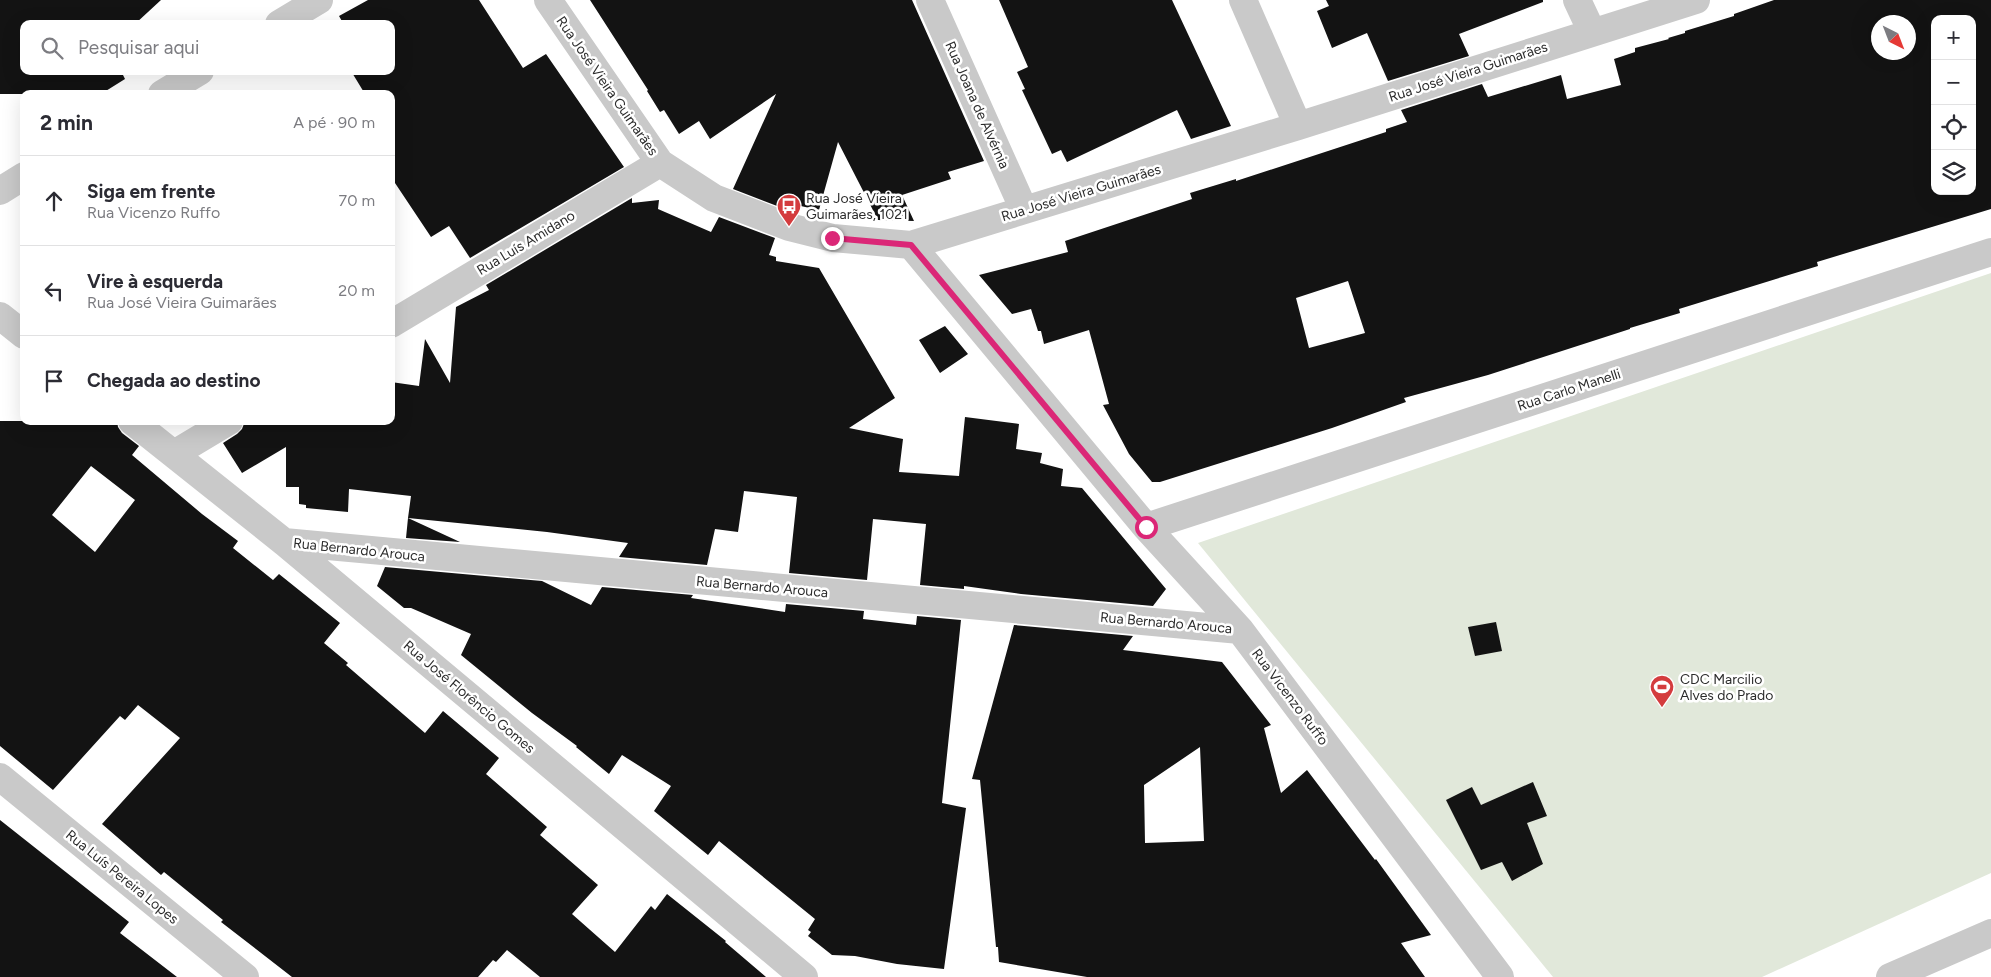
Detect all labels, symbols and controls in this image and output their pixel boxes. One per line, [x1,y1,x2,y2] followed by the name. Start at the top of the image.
[552,13,662,159] street label: Rua José Vieira Guimarães
[1871,15,1916,60] north arrow
[1931,15,1976,195] map controls
[1931,15,1976,60] button: +
[20,20,395,75] search box
[38,34,66,62] icon: search
[78,36,199,59] text: Pesquisar aqui
[1386,38,1550,106] street label: Rua José Vieira Guimarães
[941,39,1013,171] street label: Rua Joana de Alvérnia
[1931,60,1976,105] button: −
[1931,105,1976,150] button: locate
[40,110,93,135] text: 2 min
[293,113,375,132] text: A pé · 90 m
[1931,150,1976,195] button: layers
[999,161,1163,225] street label: Rua José Vieira Guimarães
[87,180,215,203] text: Siga em frente
[40,187,68,215] icon: ahead
[806,190,908,223] place label: Rua José Vieira Guimarães, 1021
[339,191,375,210] text: 70 m
[776,193,802,227] bus stop icon: Rua José Vieira Guimarães, 1021
[87,203,220,222] text: Rua Vicenzo Ruffo
[474,207,578,279] street label: Rua Luís Amidano
[821,227,844,250] route end
[87,270,223,293] text: Vire à esquerda
[40,277,68,305] icon: left
[338,281,375,300] text: 20 m
[87,293,277,312] text: Rua José Vieira Guimarães
[1515,365,1623,415] street label: Rua Carlo Manelli
[40,367,68,395] icon: arrive
[87,369,260,392] text: Chegada ao destino
[1135,516,1158,539] route start
[292,535,426,565] street label: Rua Bernardo Arouca
[695,573,829,601] street label: Rua Bernardo Arouca
[1099,609,1233,637] street label: Rua Bernardo Arouca
[400,637,538,757] street label: Rua José Florêncio Gomes
[1248,645,1332,749] street label: Rua Vicenzo Ruffo
[1680,671,1773,704] place label: CDC Marcilio Alves do Prado
[1649,674,1675,708] sports icon: CDC Marcilio Alves do Prado
[62,826,182,928] street label: Rua Luís Pereira Lopes

